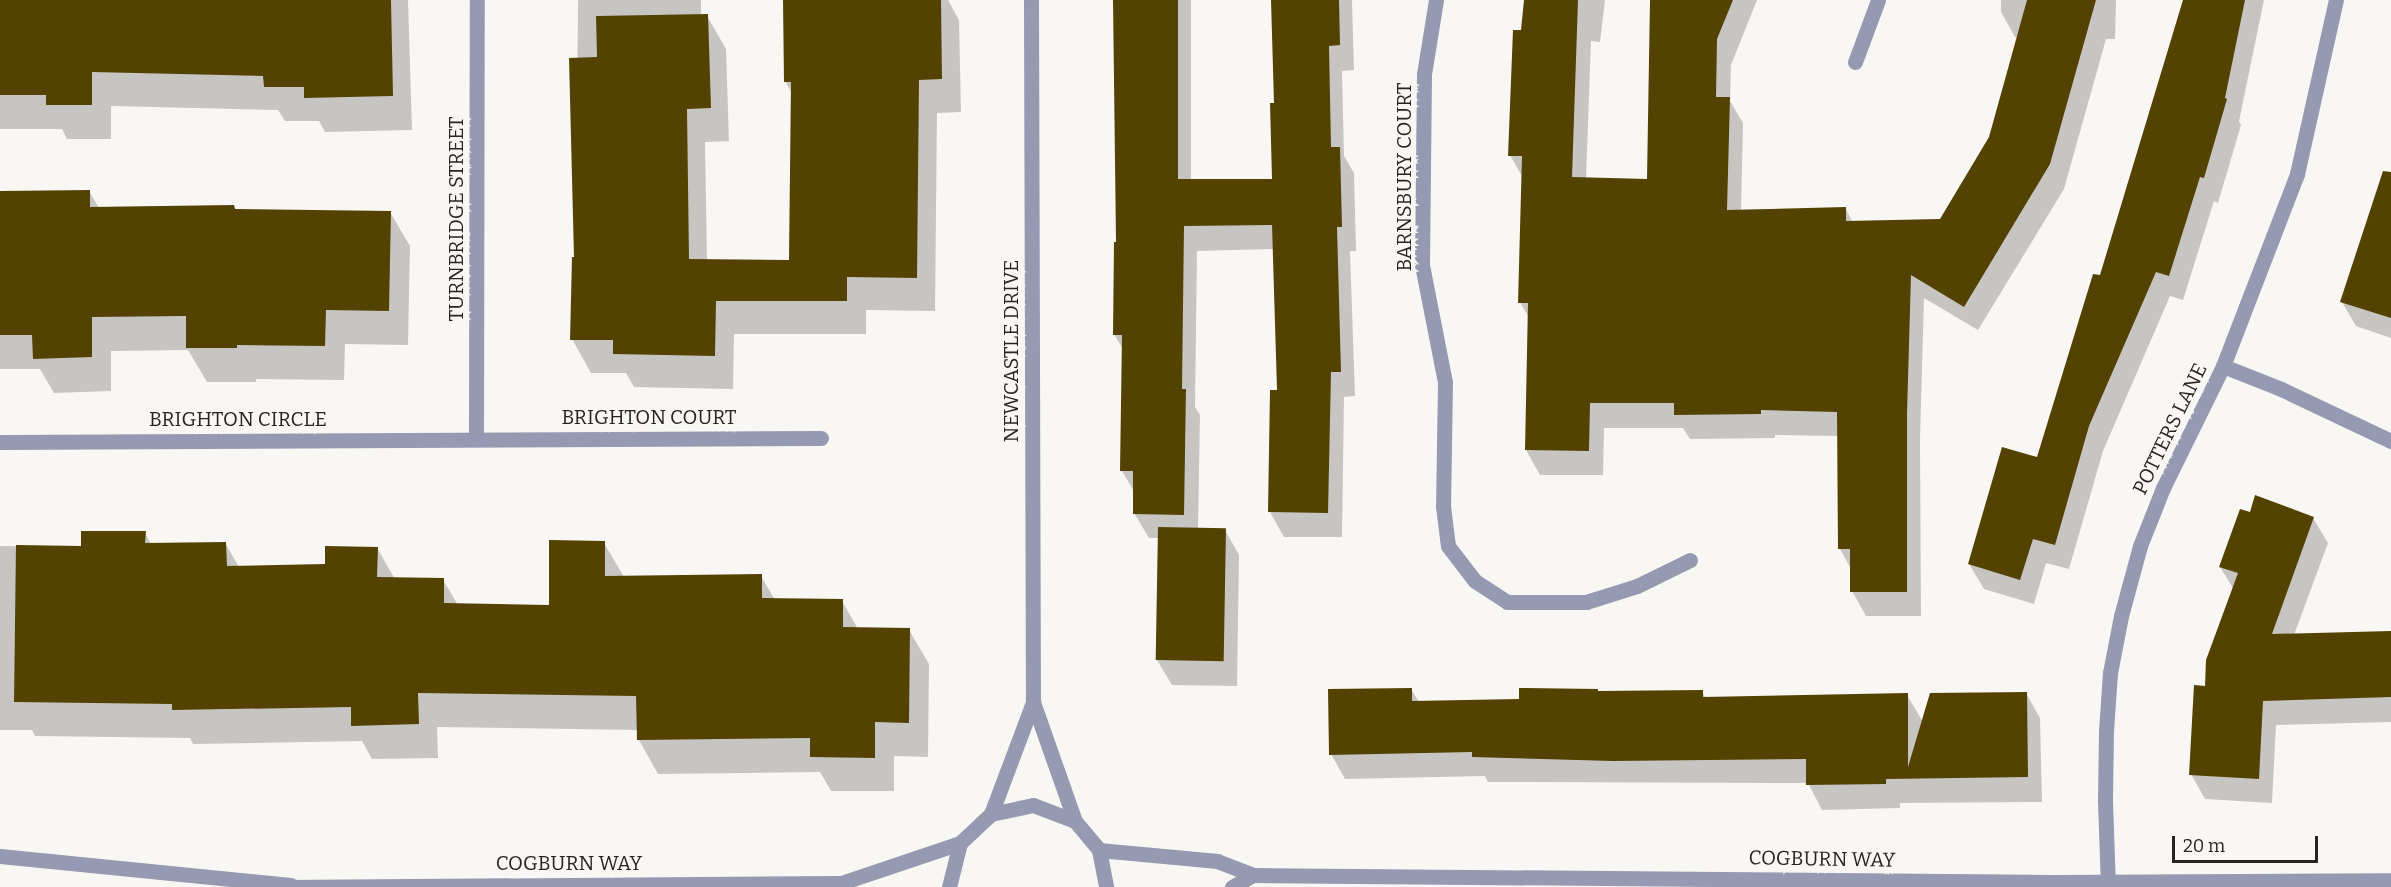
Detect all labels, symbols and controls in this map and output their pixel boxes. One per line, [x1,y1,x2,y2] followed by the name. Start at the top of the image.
[1392,83,1416,271] street label: BARNSBURY COURT
[444,117,468,321] street label: TURNBRIDGE STREET
[999,260,1023,442] street label: NEWCASTLE DRIVE
[2128,360,2212,498] street label: POTTERS LANE
[561,405,737,429] street label: BRIGHTON COURT
[149,407,327,431] street label: BRIGHTON CIRCLE
[2175,824,2320,862] scale bar
[2183,835,2225,857] text: 20 m
[1748,846,1896,872] street label: COGBURN WAY
[496,851,642,875] street label: COGBURN WAY

